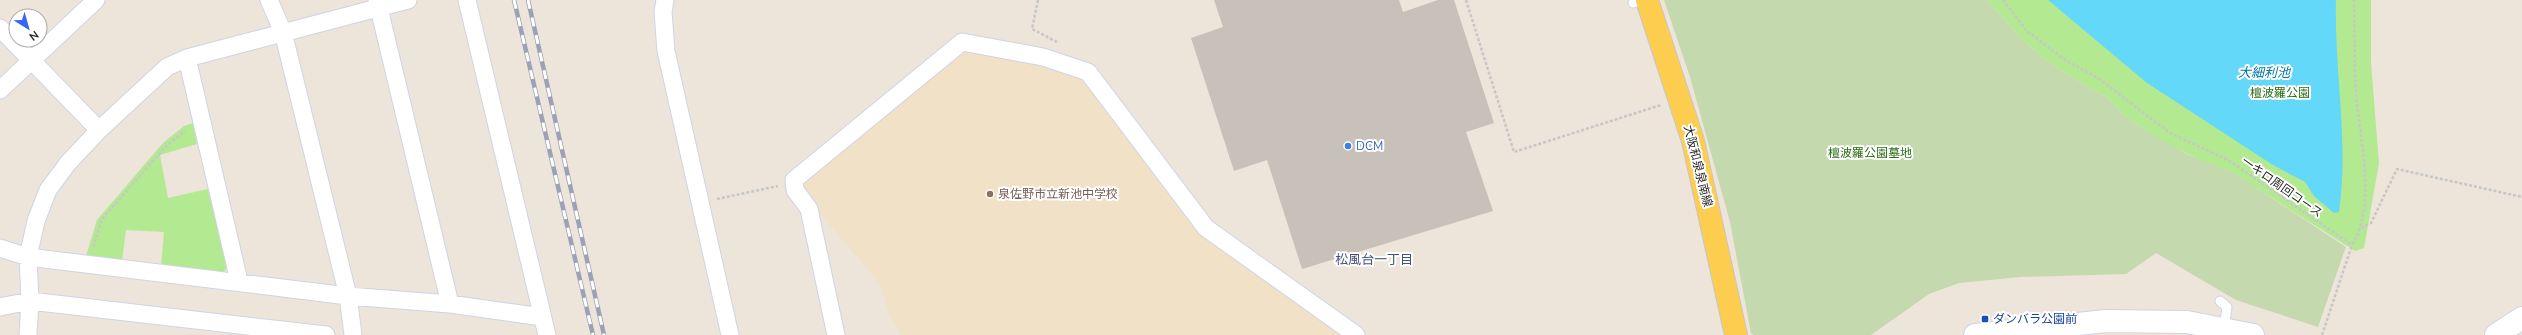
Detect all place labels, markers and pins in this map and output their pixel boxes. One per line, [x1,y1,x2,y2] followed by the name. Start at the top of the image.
[1356,138,1383,154] place label: DCM
[1343,141,1353,151] marker: DCM
[998,186,1118,202] place label: 泉佐野市立新池中学校
[985,189,995,199] marker: 泉佐野市立新池中学校
[1993,311,2077,327] place label: ダンバラ公園前
[1980,314,1990,324] marker: ダンバラ公園前

